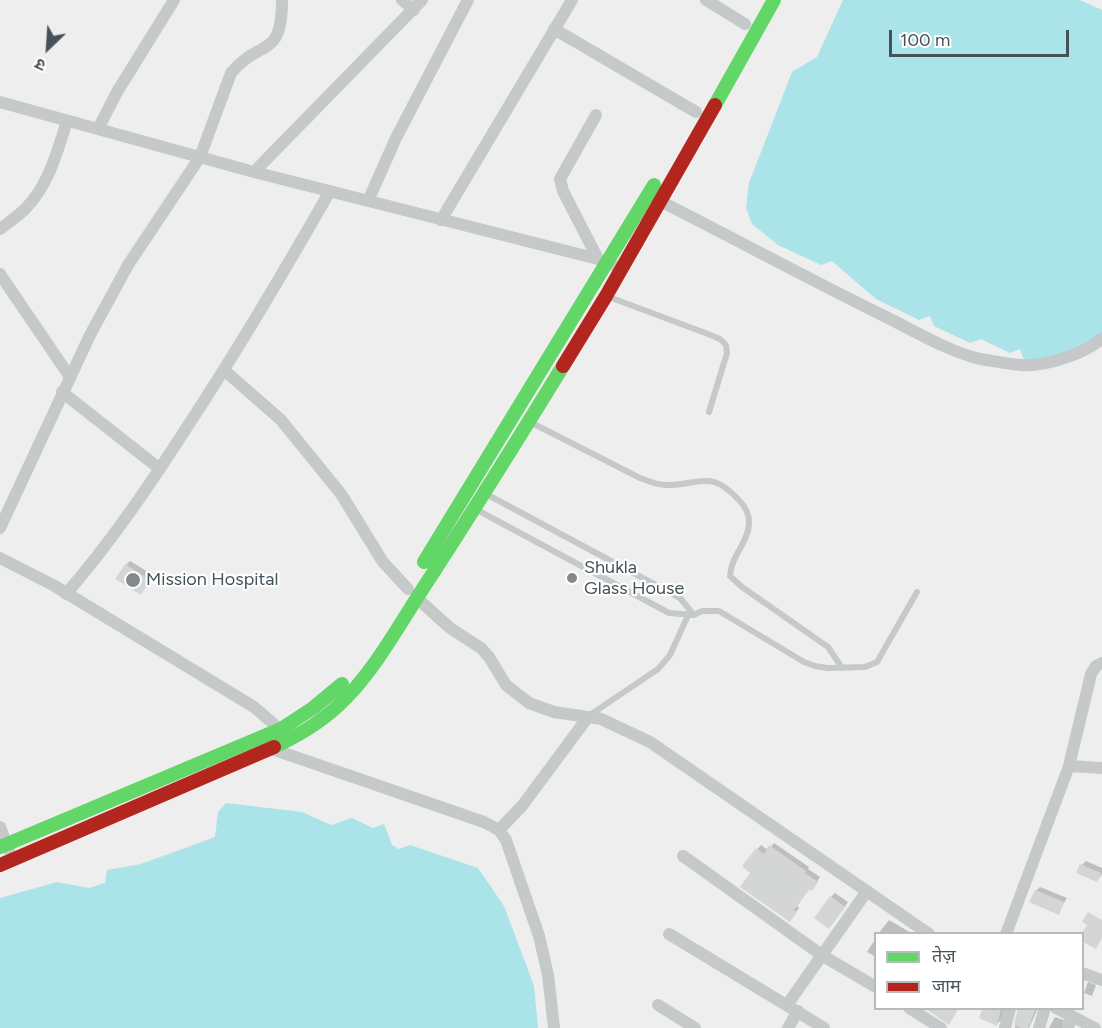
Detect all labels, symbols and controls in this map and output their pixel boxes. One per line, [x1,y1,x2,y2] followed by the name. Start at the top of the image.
[18,18,78,78] north arrow
[892,18,1072,56] scale bar
[900,29,950,51] text: 100 m
[32,54,48,75] text: उ
[584,557,684,600] place label: Shukla Glass House
[146,569,278,591] place label: Mission Hospital
[124,571,142,589] marker: Mission Hospital
[565,571,579,585] marker: Shukla Glass House
[874,932,1084,1010] legend
[932,945,956,967] text: तेज़
[932,975,961,997] text: जाम

